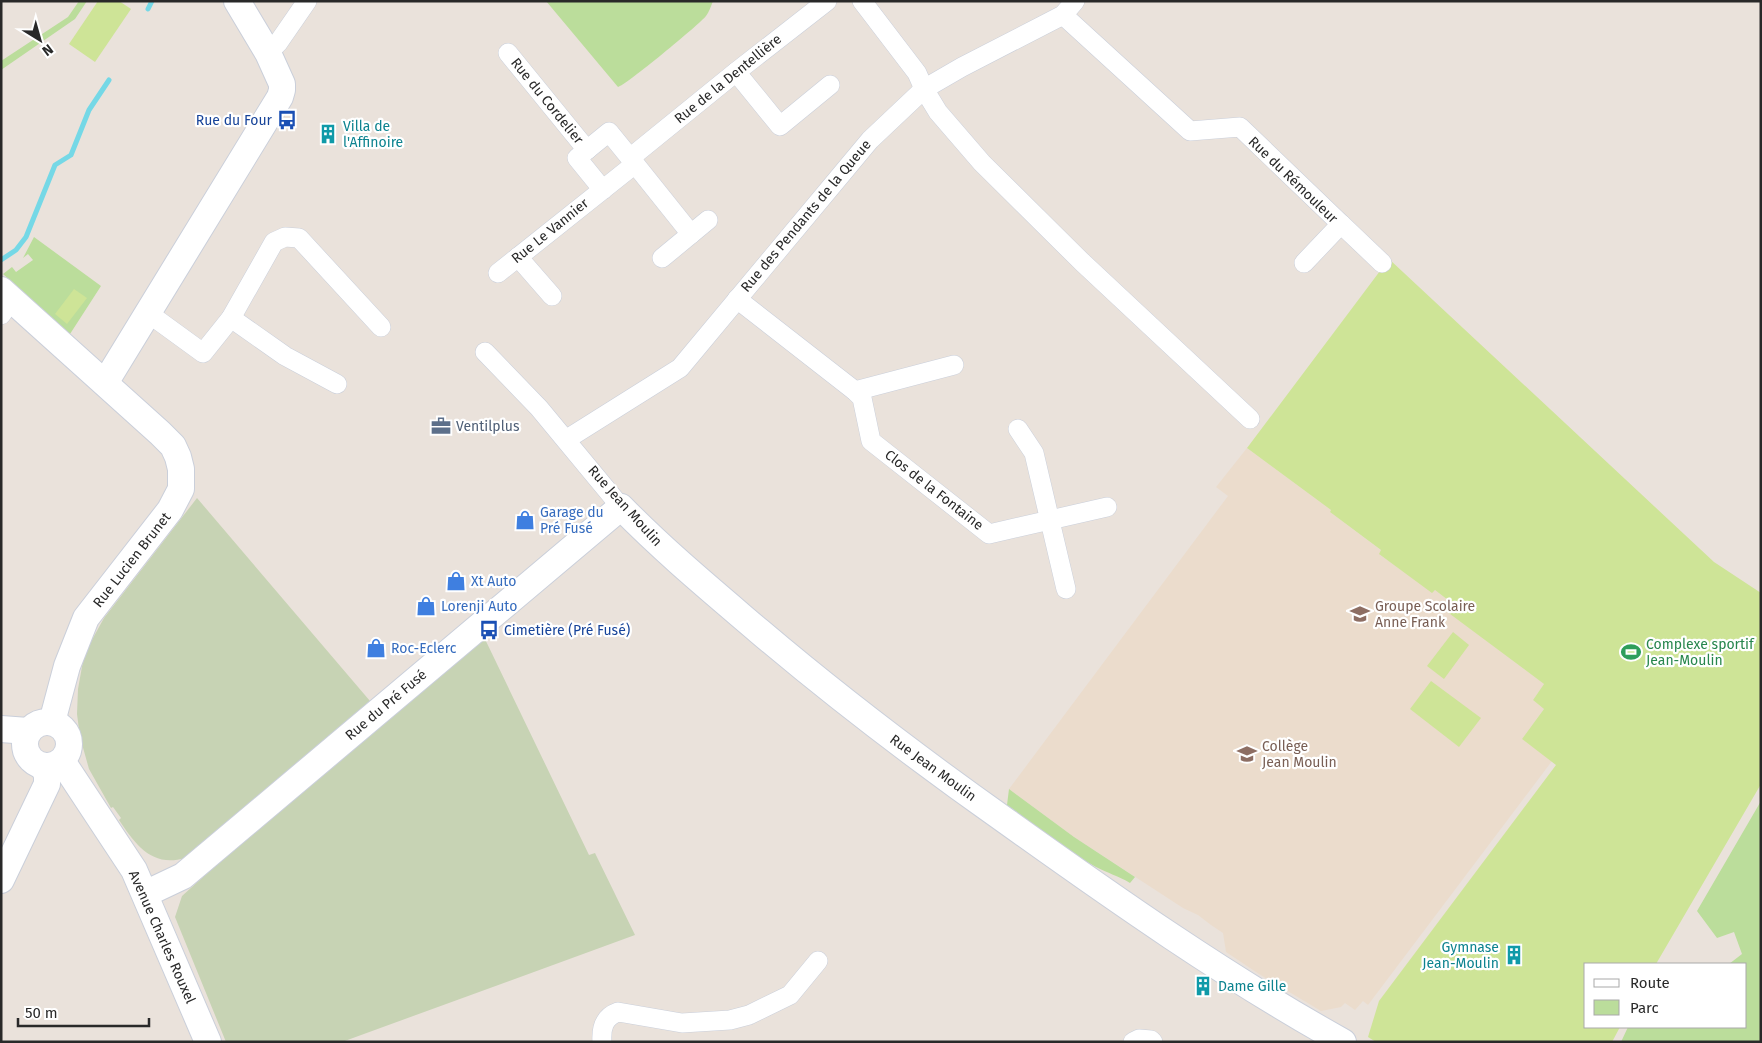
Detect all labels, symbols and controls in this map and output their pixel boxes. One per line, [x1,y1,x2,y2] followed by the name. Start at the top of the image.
[15,15,65,65] north arrow
[671,31,785,127] street label: Rue de la Dentellière
[39,40,56,60] text: N
[507,54,587,148] street label: Rue du Cordelier
[276,109,298,131] bus stop icon: Rue du Four
[196,112,273,129] place label: Rue du Four
[343,118,403,151] place label: Villa de l'Affinoire
[317,123,339,145] building icon: Villa de l'Affinoire
[1245,133,1342,227] street label: Rue du Rémouleur
[737,136,875,296] street label: Rue des Pendants de la Queue
[508,194,592,267] street label: Rue Le Vannier
[430,415,452,437] office icon: Ventilplus
[456,418,520,435] place label: Ventilplus
[881,446,987,534] street label: Clos de la Fontaine
[584,462,666,550] street label: Rue Jean Moulin
[540,504,604,537] place label: Garage du Pré Fusé
[90,508,175,611] street label: Rue Lucien Brunet
[514,509,536,531] shop icon: Garage du Pré Fusé
[445,570,467,592] shop icon: Xt Auto
[471,573,516,590] place label: Xt Auto
[415,595,437,617] shop icon: Lorenji Auto
[441,598,517,615] place label: Lorenji Auto
[1375,598,1475,631] place label: Groupe Scolaire Anne Frank
[1349,603,1371,625] school or university icon: Groupe Scolaire Anne Frank
[478,619,500,641] bus stop icon: Cimetière (Pré Fusé)
[504,622,630,639] place label: Cimetière (Pré Fusé)
[1646,636,1755,669] place label: Complexe sportif Jean-Moulin
[365,637,387,659] shop icon: Roc-Eclerc
[391,640,457,657] place label: Roc-Eclerc
[1620,641,1642,663] sports icon: Complexe sportif Jean-Moulin
[342,666,430,744] street label: Rue du Pré Fusé
[886,731,980,805] street label: Rue Jean Moulin
[1262,738,1337,771] place label: Collège Jean Moulin
[1236,743,1258,765] school or university icon: Collège Jean Moulin
[125,868,199,1006] street label: Avenue Charles Rouxel
[1422,939,1499,972] place label: Gymnase Jean-Moulin
[1503,944,1525,966] building icon: Gymnase Jean-Moulin
[1584,963,1747,1028] legend
[1630,974,1670,992] text: Route
[1192,975,1214,997] building icon: Dame Gille
[1218,978,1286,995] place label: Dame Gille
[18,996,149,1028] scale bar
[1630,999,1659,1017] text: Parc
[25,1004,58,1022] text: 50 m

